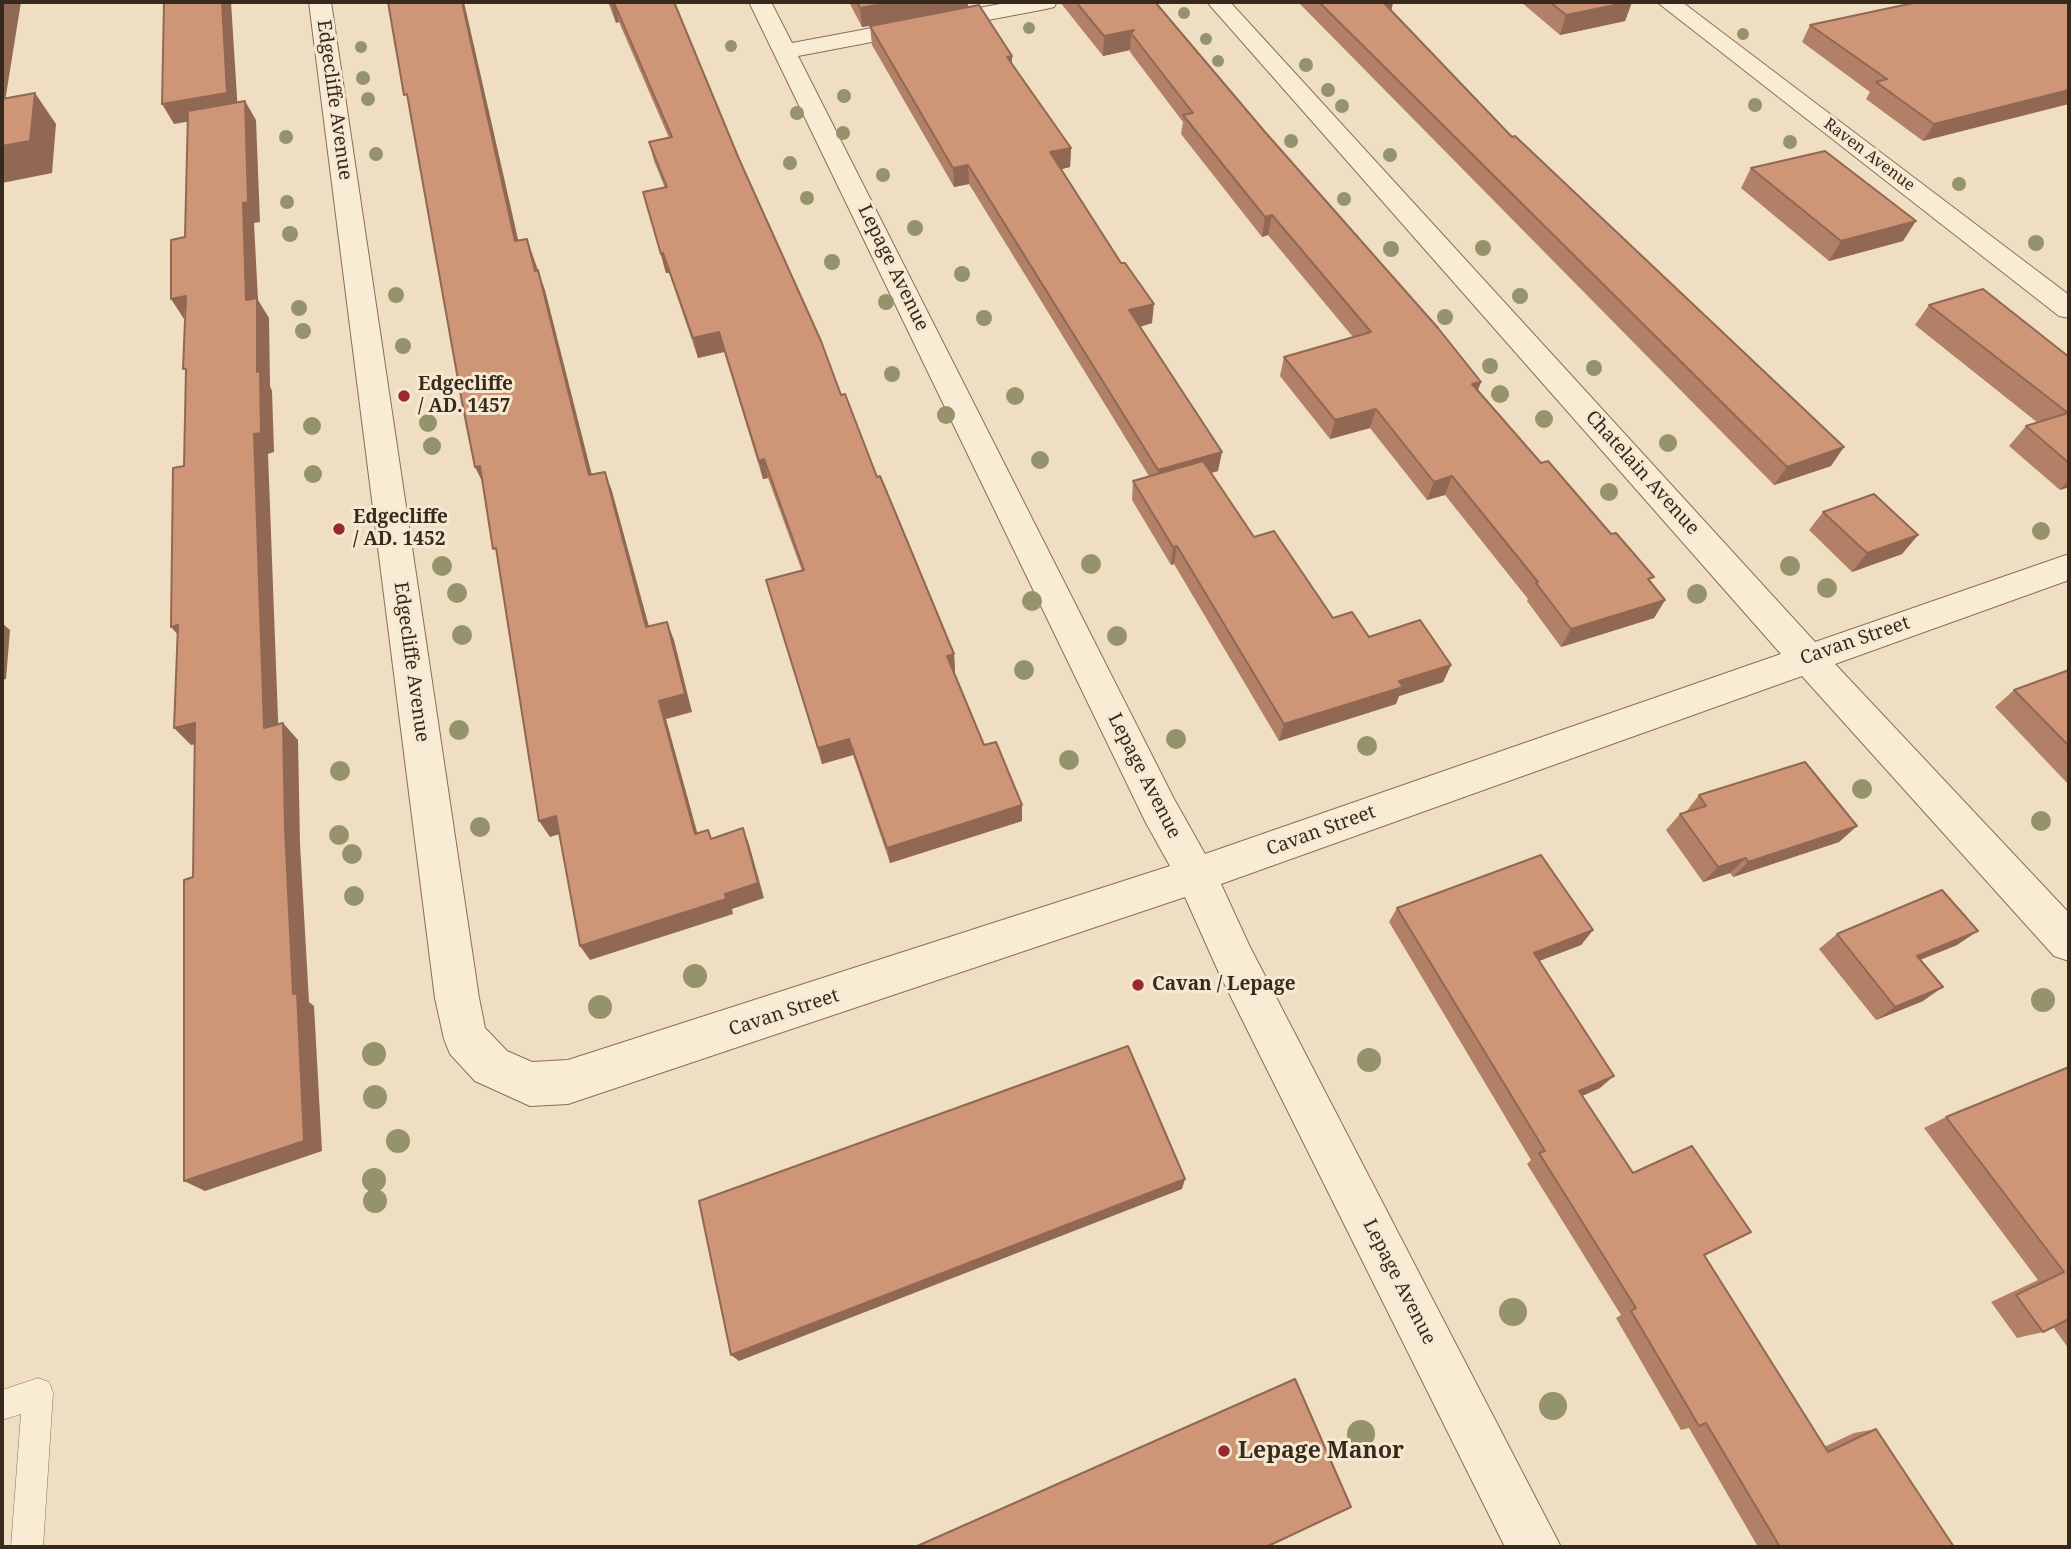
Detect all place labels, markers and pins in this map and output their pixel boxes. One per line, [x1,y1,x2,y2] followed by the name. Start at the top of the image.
[418,374,513,418] place label: Edgecliffe / AD. 1457
[396,388,412,404] marker: Edgecliffe / AD. 1457
[353,507,448,551] place label: Edgecliffe / AD. 1452
[331,521,347,537] marker: Edgecliffe / AD. 1452
[1152,974,1296,996] place label: Cavan / Lepage
[1130,977,1146,993] marker: Cavan / Lepage
[1238,1437,1404,1465] place label: Lepage Manor
[1216,1443,1232,1459] marker: Lepage Manor

